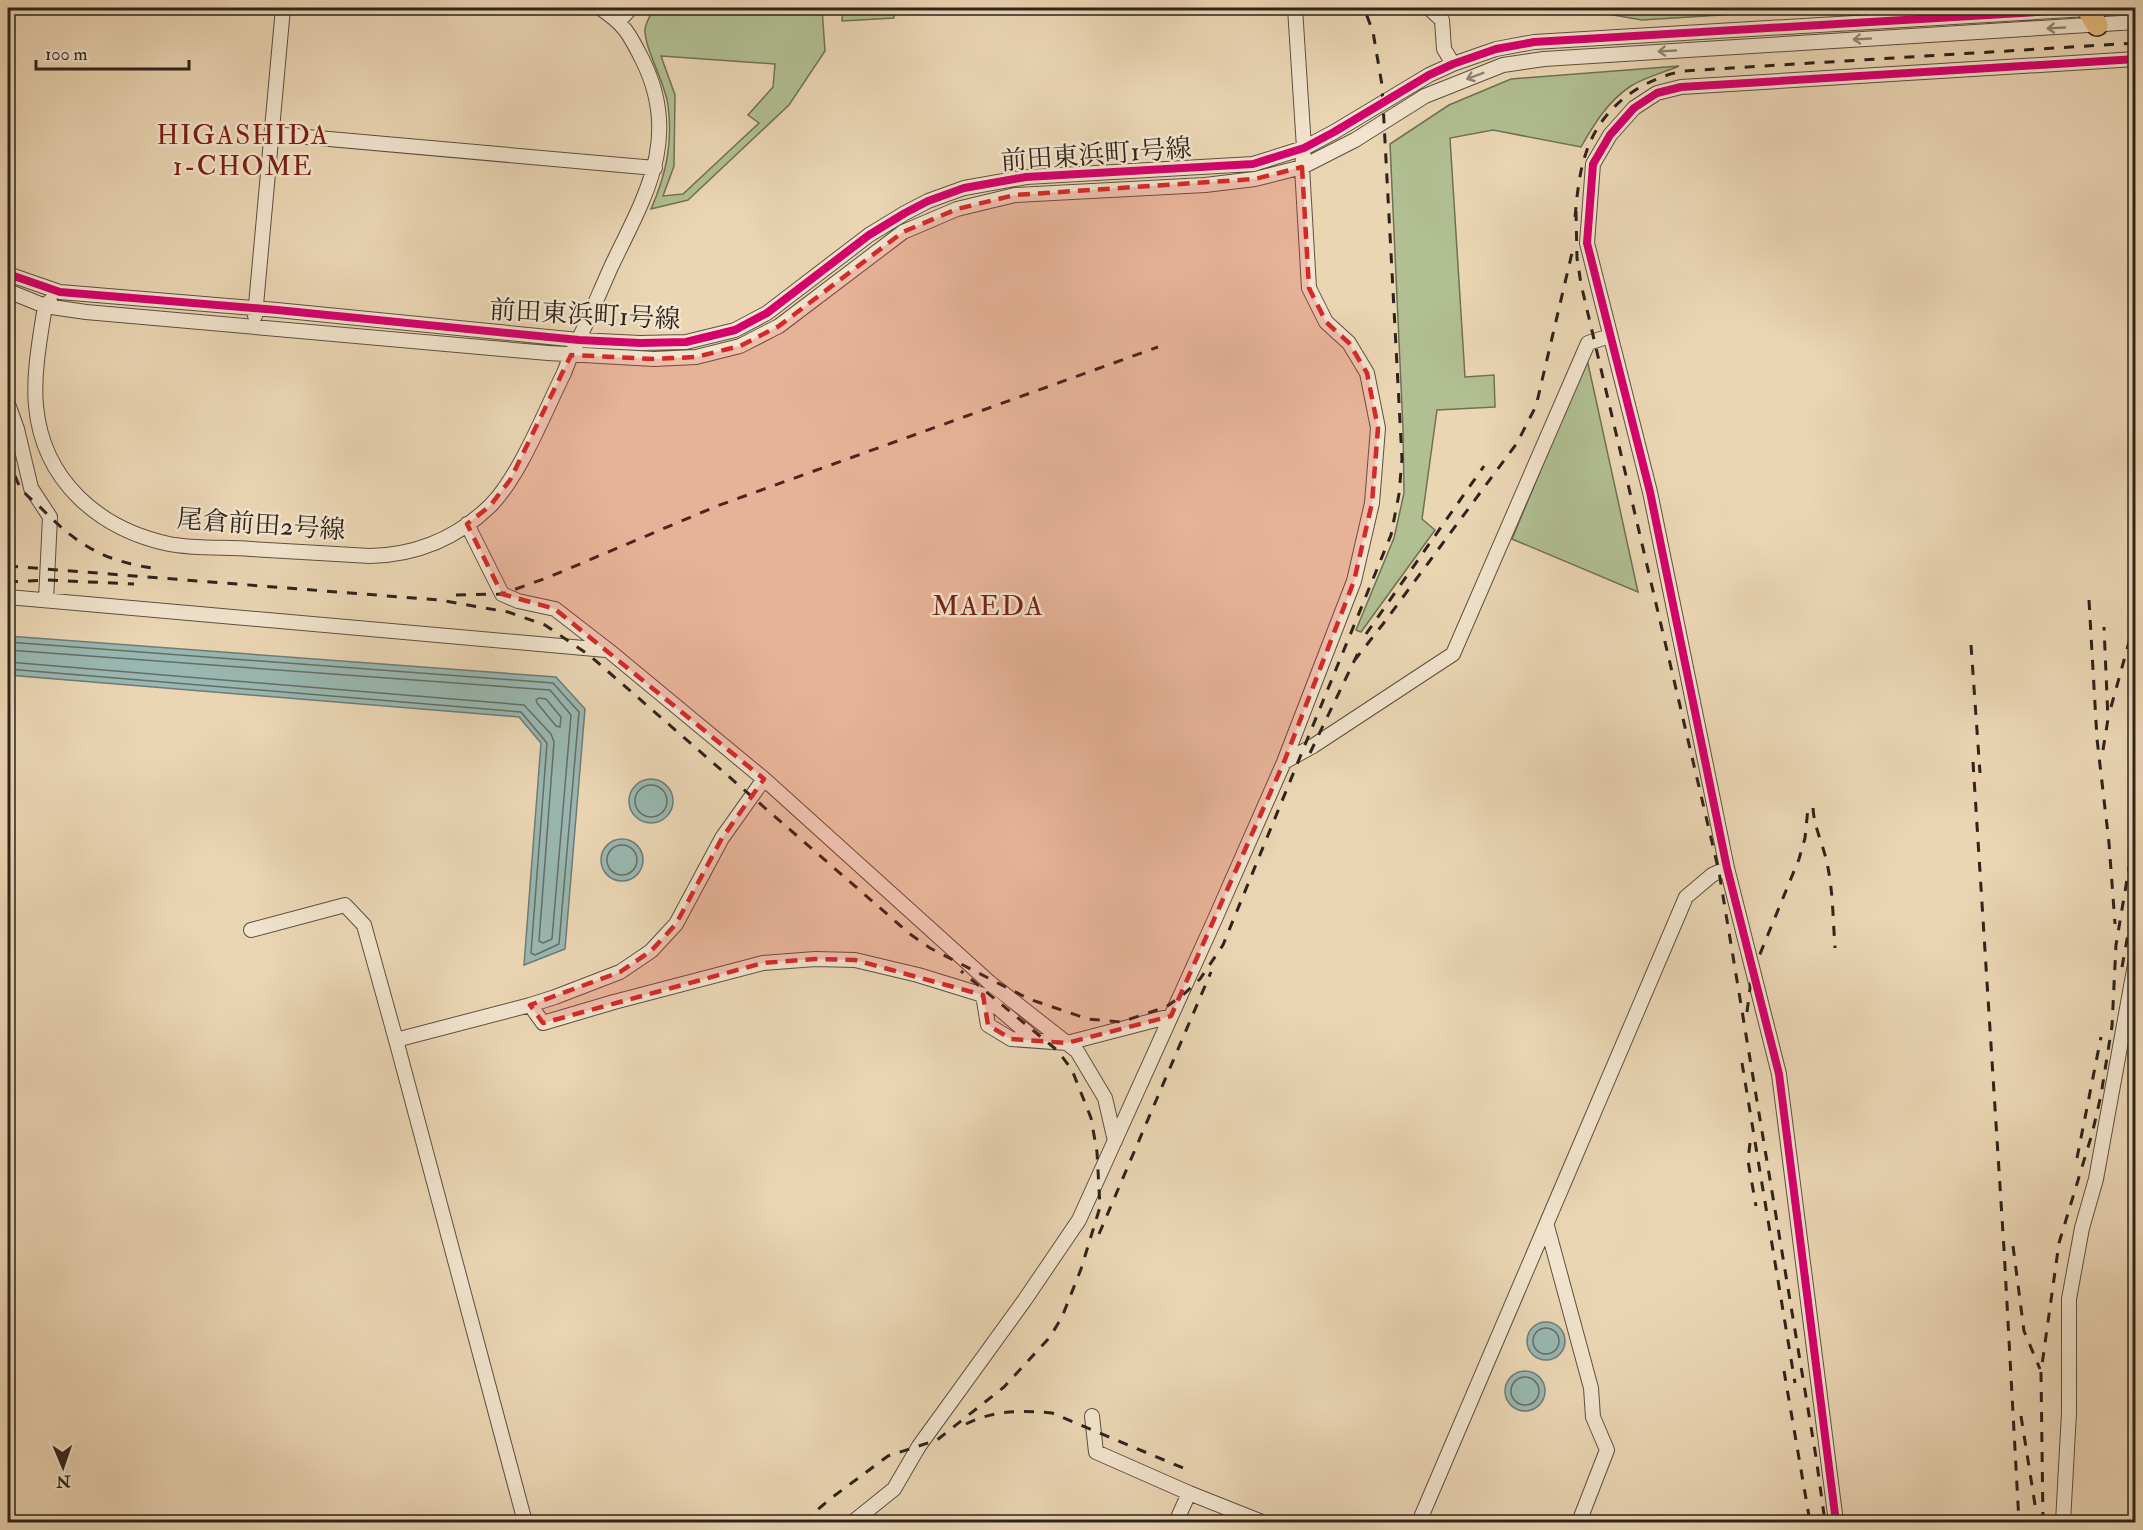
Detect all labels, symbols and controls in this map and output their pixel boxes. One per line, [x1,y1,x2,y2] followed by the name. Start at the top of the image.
[2047,22,2067,33] one-way arrow
[36,33,189,71] scale bar
[1852,34,1872,45] one-way arrow
[45,43,88,66] text: 100 m
[1657,46,1677,57] one-way arrow
[1466,71,1485,82] one-way arrow
[157,119,329,183] district label: HIGASHIDA 1-CHOME
[1000,132,1193,178] street label: 前田東浜町1号線
[489,294,681,336] street label: 前田東浜町1号線
[175,503,346,547] street label: 尾倉前田2号線
[932,589,1044,624] district label: MAEDA
[33,1437,93,1497] north arrow
[55,1471,72,1491] text: N

